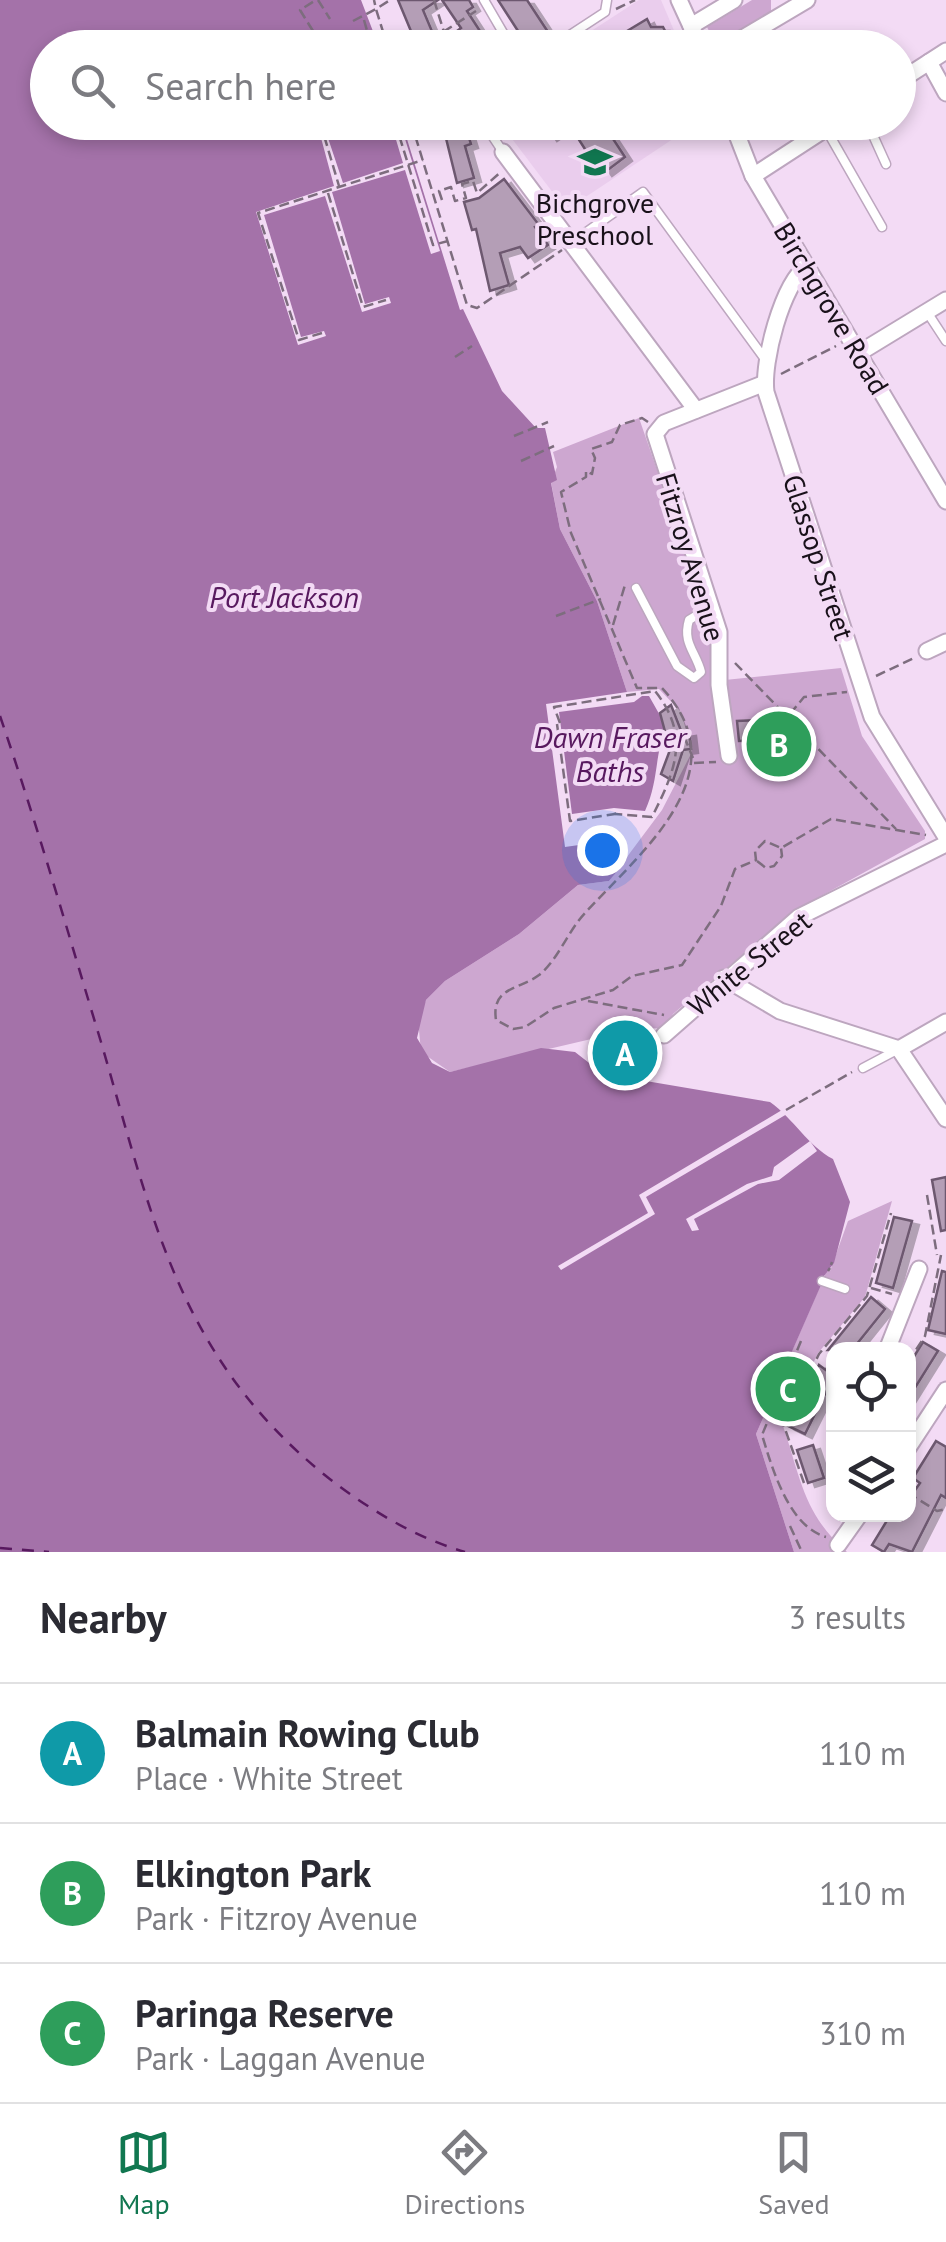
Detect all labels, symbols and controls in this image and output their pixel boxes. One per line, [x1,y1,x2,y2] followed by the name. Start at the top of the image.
[30,30,916,140] search box
[65,58,120,113] icon: search
[145,61,337,110] text: Search here
[576,143,614,181] school or university icon: Bichgrove Preschool
[536,184,654,253] place label: Bichgrove Preschool
[766,215,898,401] street label: Birchgrove Road
[648,468,734,646] street label: Fitzroy Avenue
[775,470,863,645] street label: Glassop Street
[209,577,359,616] water label: Port Jackson
[746,706,812,782] pin: B
[534,717,688,790] water label: Dawn Fraser Baths
[577,825,628,876] your location
[680,902,819,1024] street label: White Street
[592,1016,658,1090] pin: A
[826,1342,916,1522] map controls
[826,1342,916,1432] button: locate
[756,1352,820,1426] pin: C
[826,1432,916,1522] button: layers
[40,1590,167,1645] text: Nearby
[788,1596,906,1638] text: 3 results
[135,1708,480,1757] text: Balmain Rowing Club
[63,1732,82,1774] text: A
[819,1732,906,1774] text: 110 m
[135,1757,403,1799] text: Place · White Street
[135,1848,371,1897] text: Elkington Park
[63,1872,82,1914] text: B
[819,1872,906,1914] text: 110 m
[135,1897,418,1939] text: Park · Fitzroy Avenue
[135,1988,394,2037] text: Paringa Reserve
[64,2012,81,2054] text: C
[819,2012,906,2054] text: 310 m
[135,2037,426,2079] text: Park · Laggan Avenue
[116,2125,171,2222] tab: Map
[404,2125,525,2222] tab: Directions
[758,2125,830,2222] tab: Saved

